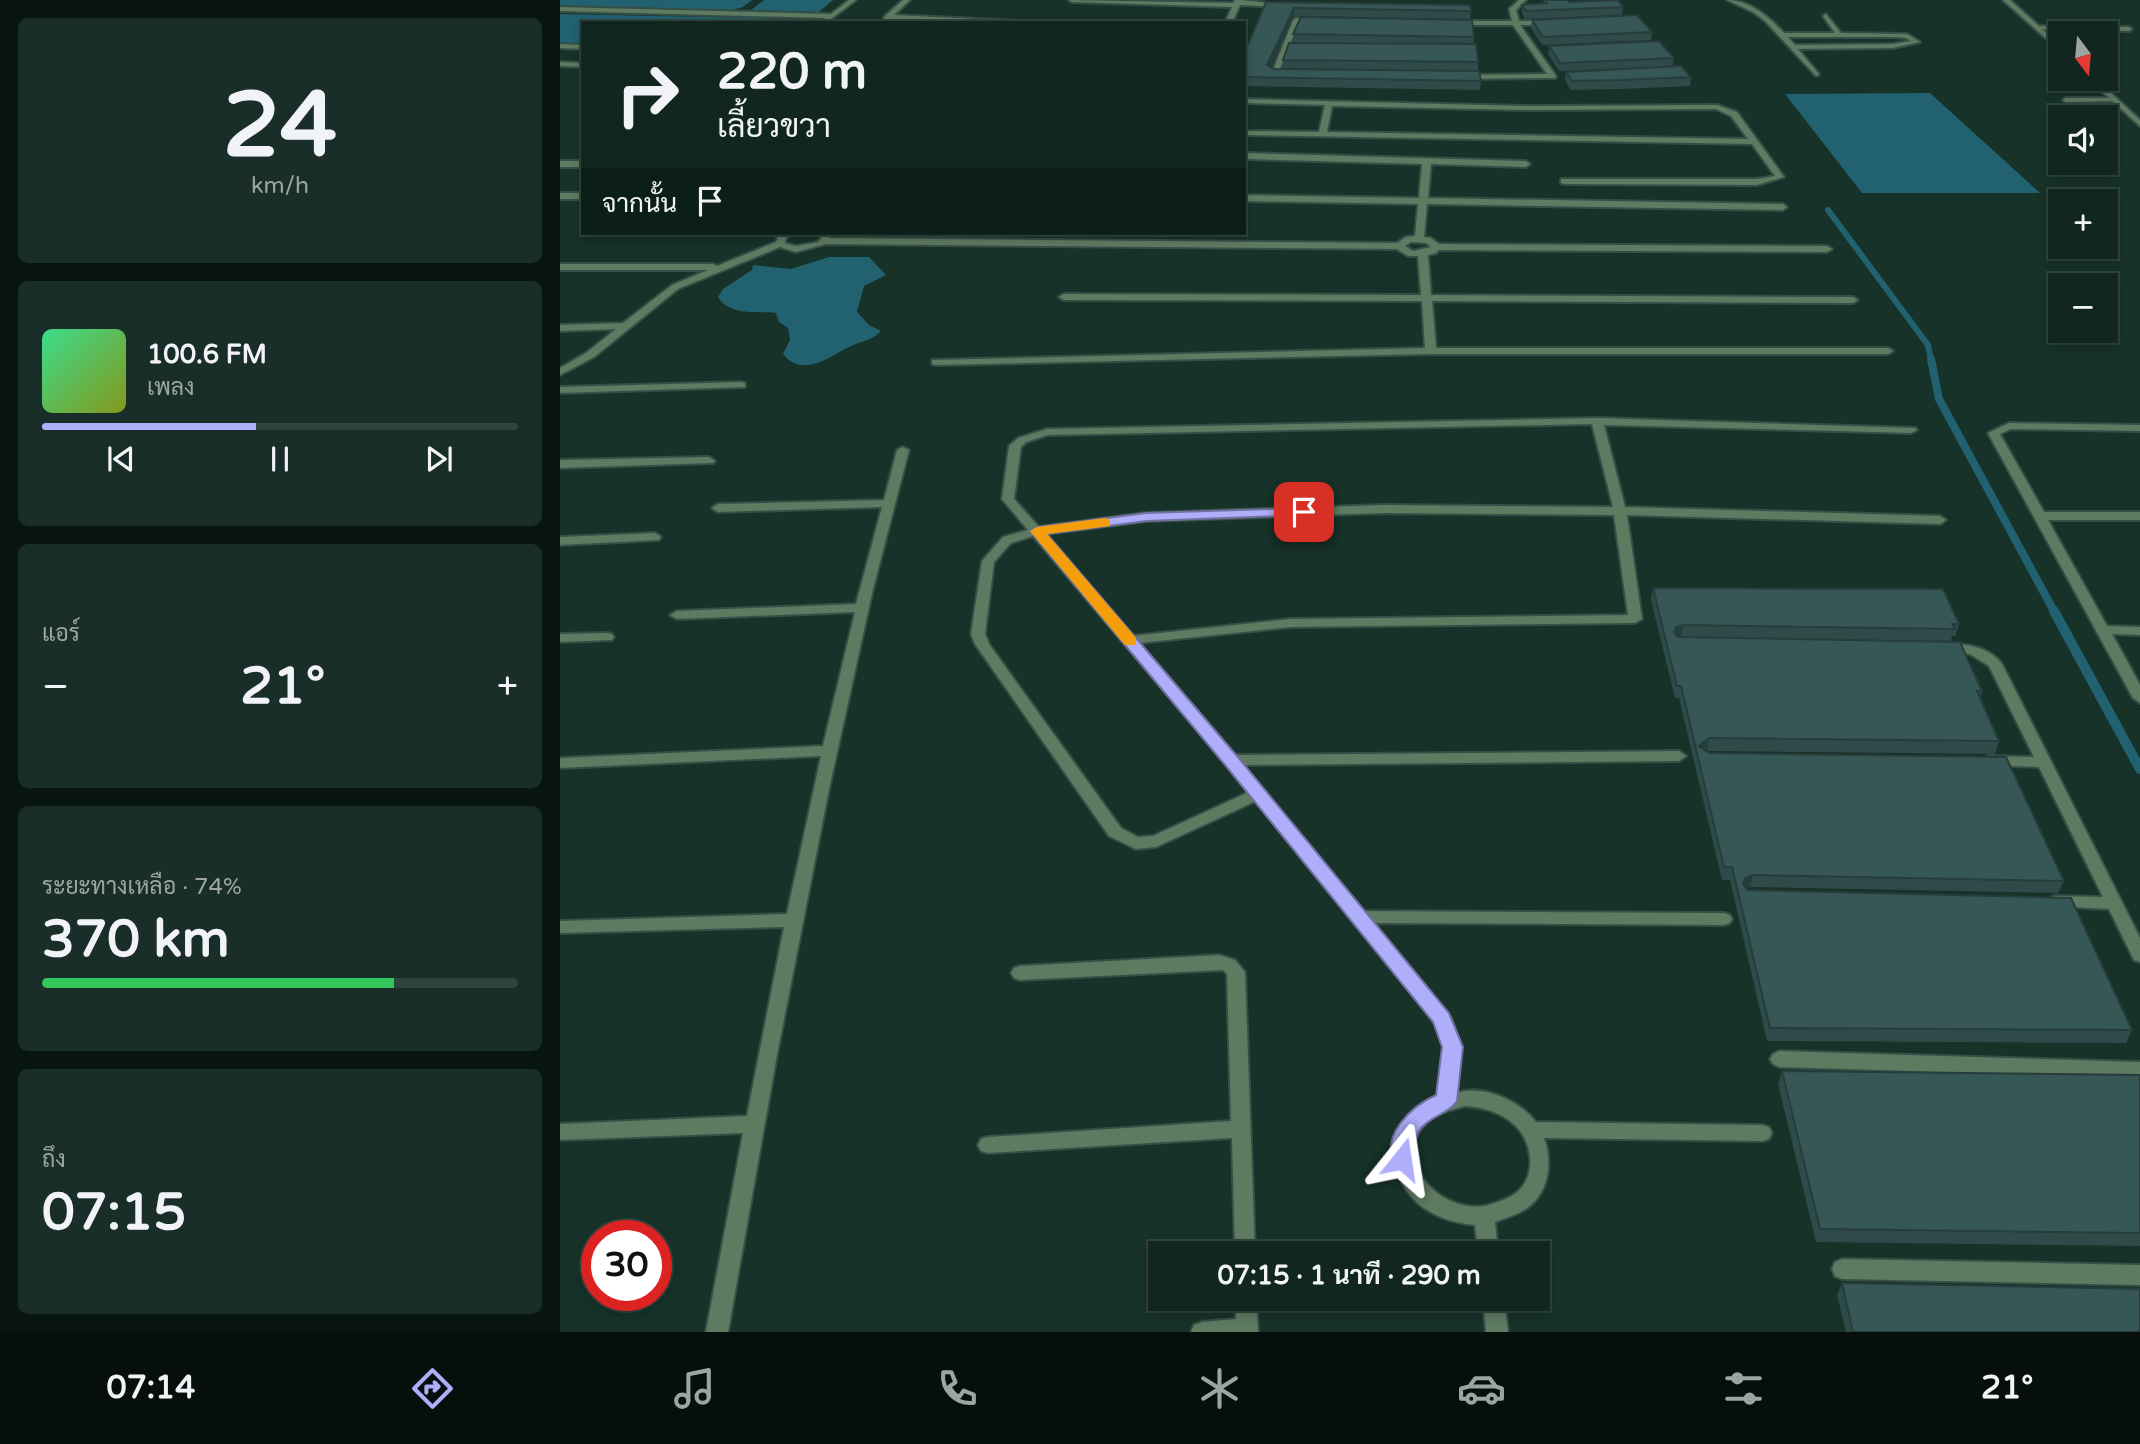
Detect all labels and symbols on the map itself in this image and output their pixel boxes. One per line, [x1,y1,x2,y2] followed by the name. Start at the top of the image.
[2048,21,2118,91] north arrow
[1274,482,1334,542] pin
[1365,1122,1439,1196] position arrow
[581,1220,672,1311] speed limit sign: 30

